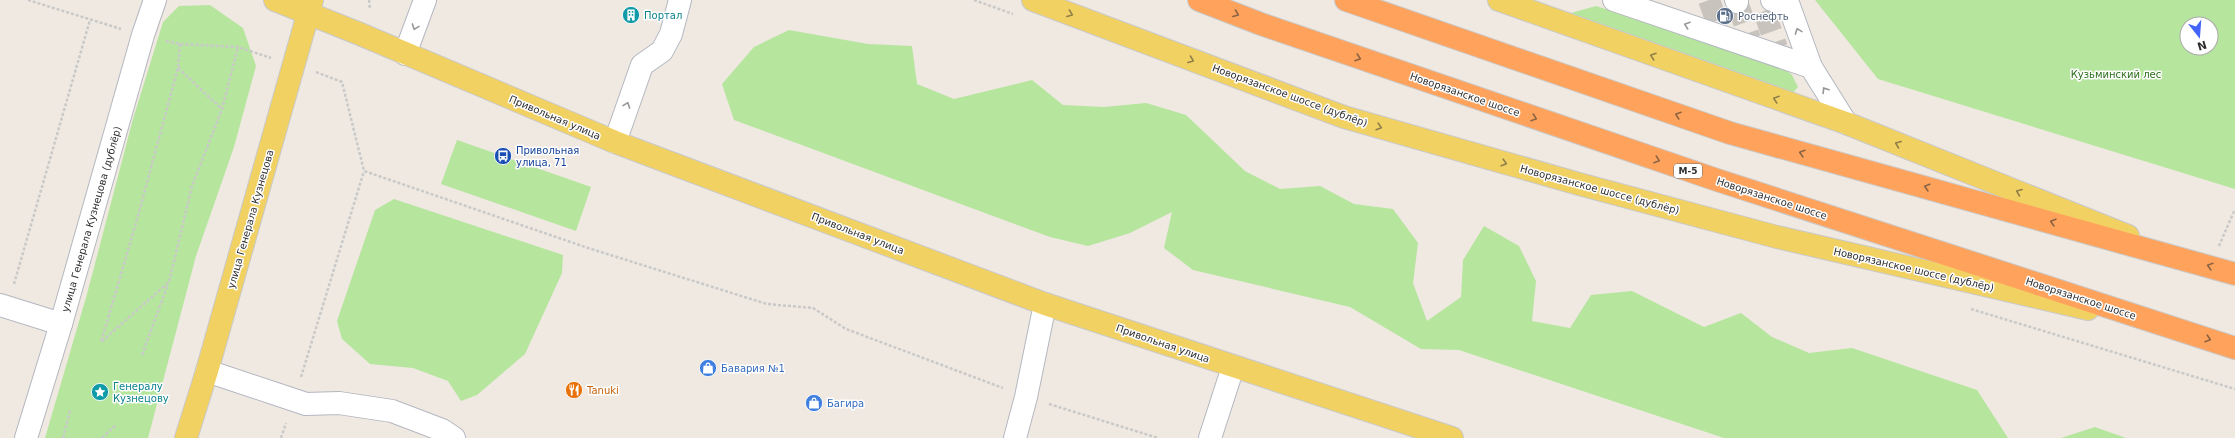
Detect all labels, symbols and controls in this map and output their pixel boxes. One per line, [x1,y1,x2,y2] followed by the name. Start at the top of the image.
[621,5,641,25] building icon: Портал
[1715,6,1735,26] fuel station icon: Роснефть
[1066,9,1073,17] one-way arrow
[644,10,682,21] place label: Портал
[1232,10,1239,18] one-way arrow
[1738,11,1789,22] place label: Роснефть
[2179,16,2219,56] north arrow
[1683,21,1690,30] one-way arrow
[411,24,420,31] one-way arrow
[1794,27,1802,34] one-way arrow
[2195,38,2208,53] text: N
[1650,52,1657,60] one-way arrow
[1355,53,1362,61] one-way arrow
[1188,55,1195,63] one-way arrow
[1211,62,1369,129] street label: Новорязанское шоссе (дублёр)
[2071,69,2161,80] park label: Кузьминский лес
[1408,70,1521,118] street label: Новорязанское шоссе
[1822,87,1830,94] one-way arrow
[507,93,602,142] street label: Привольная улица
[1773,95,1780,103] one-way arrow
[622,102,630,109] one-way arrow
[1675,111,1682,119] one-way arrow
[1531,113,1538,122] one-way arrow
[1376,122,1383,131] one-way arrow
[60,125,123,313] street label: улица Генерала Кузнецова (дублёр)
[1894,141,1902,149] one-way arrow
[516,145,579,168] place label: Привольная улица, 71
[493,146,513,166] bus stop icon: Привольная улица, 71
[225,148,276,290] street label: улица Генерала Кузнецова
[1799,149,1806,158] one-way arrow
[1654,155,1661,164] one-way arrow
[1501,158,1508,167] one-way arrow
[1519,163,1681,216] street label: Новорязанское шоссе (дублёр)
[1674,164,1702,178] road number: М-5
[1715,175,1828,222] street label: Новорязанское шоссе
[1924,184,1931,192] one-way arrow
[2015,189,2022,197] one-way arrow
[810,211,906,256] street label: Привольная улица
[2049,218,2056,227] one-way arrow
[1833,246,1995,293] street label: Новорязанское шоссе (дублёр)
[2207,262,2214,271] one-way arrow
[2024,275,2137,322] street label: Новорязанское шоссе
[1115,322,1211,365] street label: Привольная улица
[2204,335,2211,343] one-way arrow
[698,358,718,378] shop icon: Бавария №1
[721,363,785,374] place label: Бавария №1
[564,380,584,400] restaurant icon: Tanuki
[113,381,169,404] place label: Генералу Кузнецову
[90,382,110,402] place icon: Генералу Кузнецову
[586,385,619,396] place label: Tanuki
[804,393,824,413] shop icon: Багира
[827,398,864,409] place label: Багира

